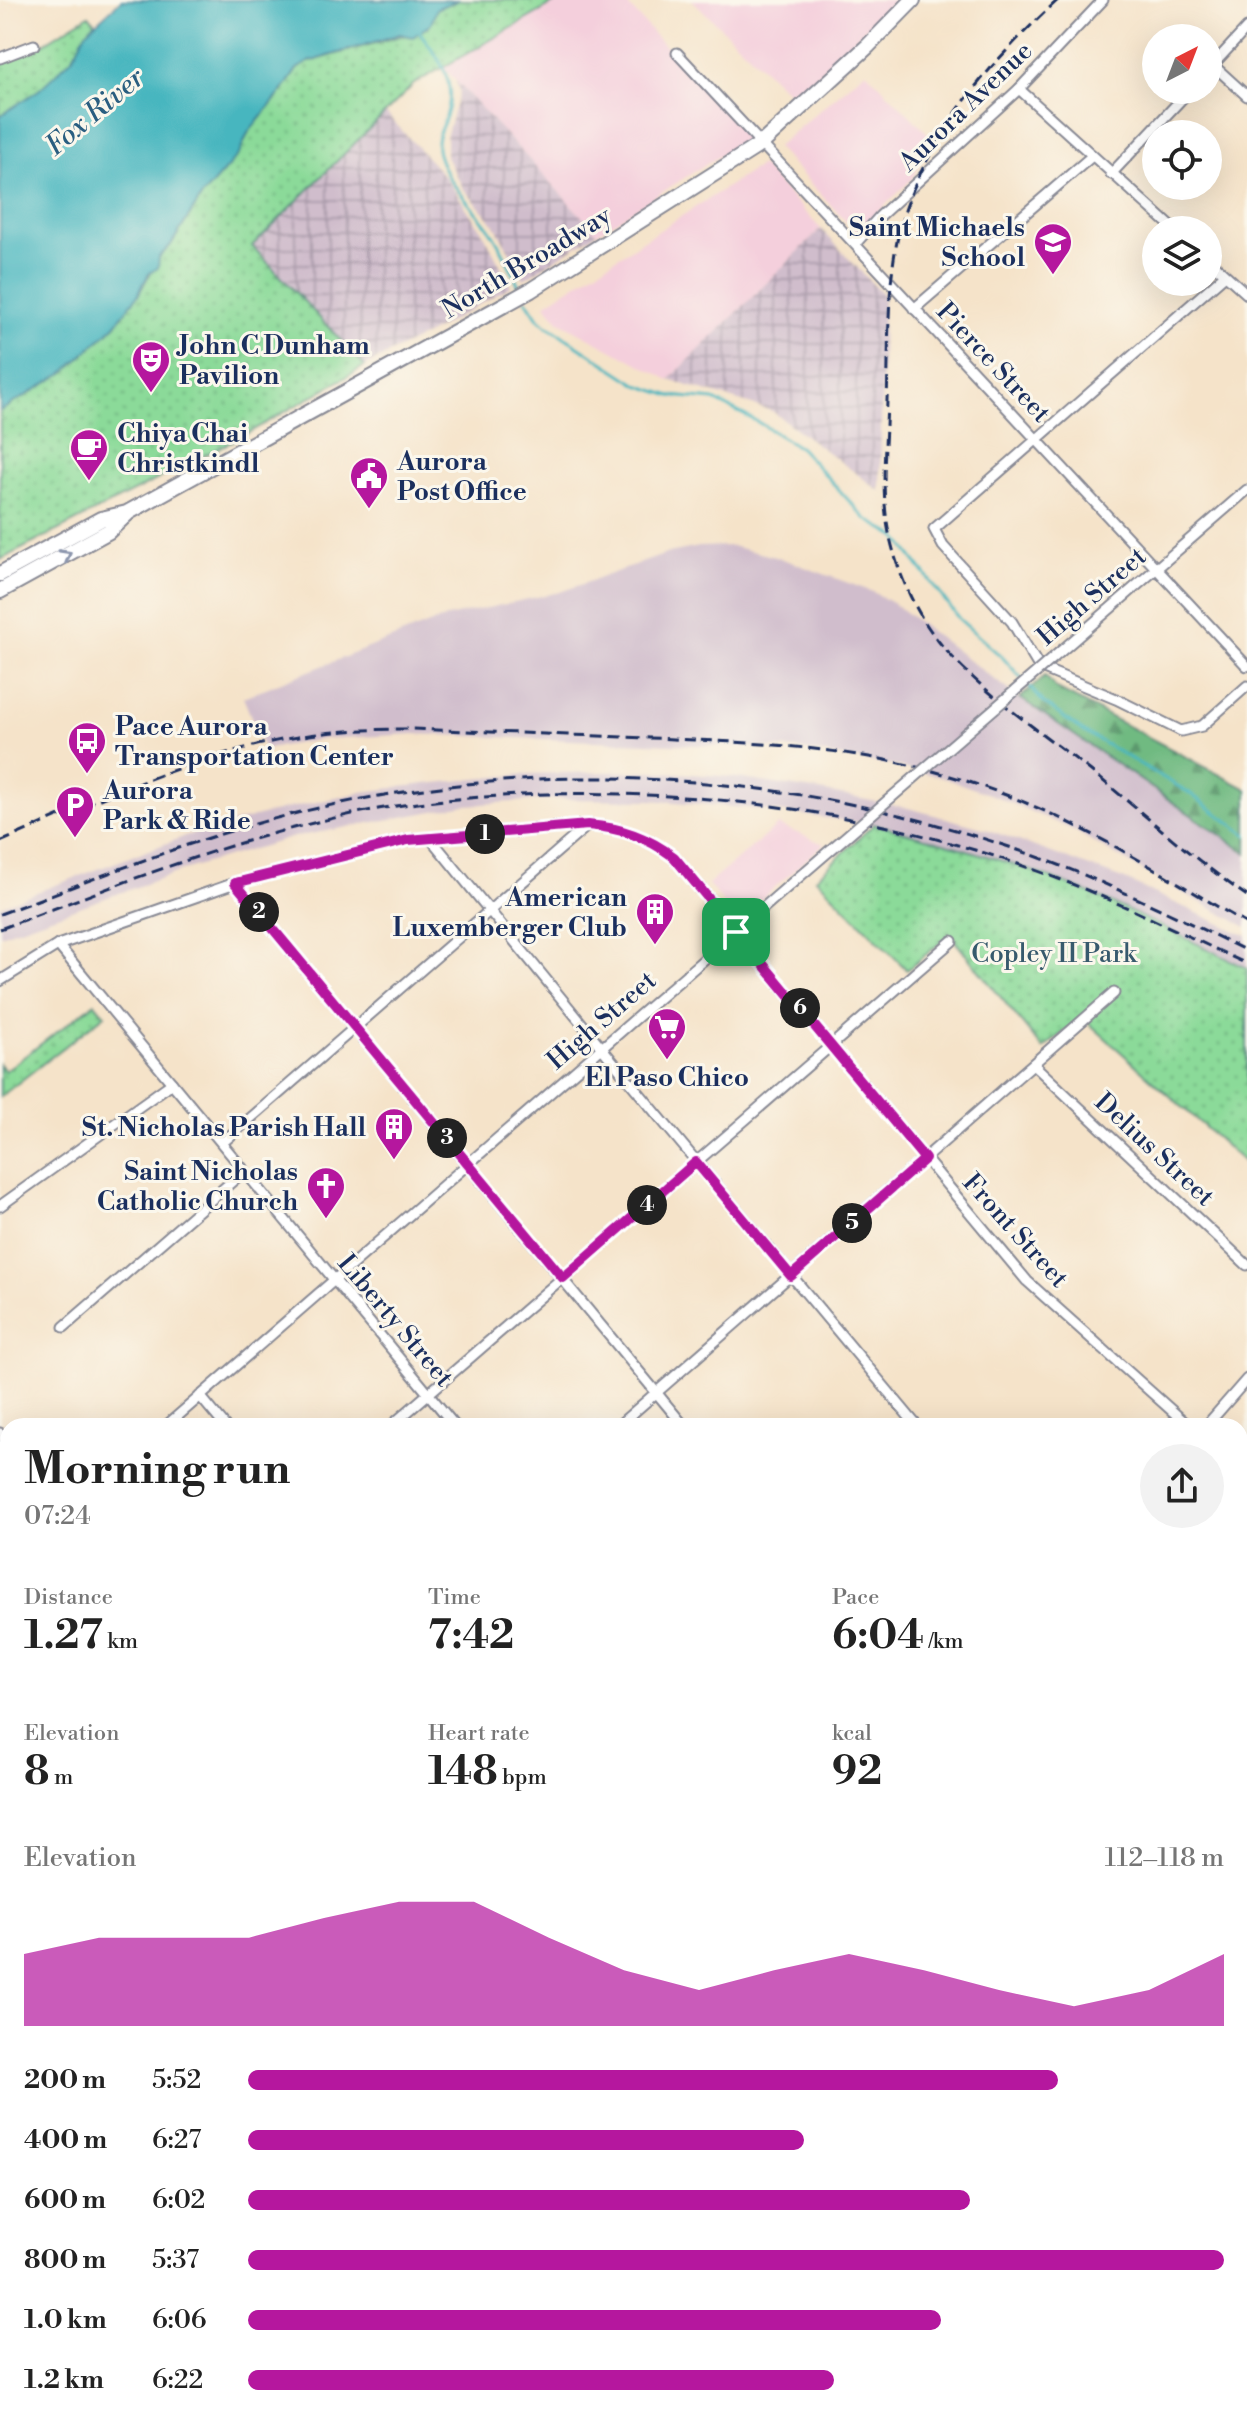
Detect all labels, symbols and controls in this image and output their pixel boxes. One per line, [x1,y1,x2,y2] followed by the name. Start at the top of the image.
[1142,24,1222,104] north arrow
[1142,24,1222,296] map controls
[892,35,1039,179] street label: Aurora Avenue
[38,60,152,164] water label: Fox River
[1142,120,1222,200] button: locate
[436,200,617,326] street label: North Broadway
[849,212,1025,274] place label: Saint Michaels School
[1142,216,1222,296] button: layers
[1032,221,1074,276] school or university icon: Saint Michaels School
[930,296,1057,429] street label: Pierce Street
[176,330,370,392] place label: John C Dunham Pavilion
[130,339,172,394] theatre icon: John C Dunham Pavilion
[117,418,260,480] place label: Chiya Chai Christkindl
[68,427,110,482] cafe icon: Chiya Chai Christkindl
[396,446,527,508] place label: Aurora Post Office
[348,455,390,510] public building icon: Aurora Post Office
[1030,541,1153,653] street label: High Street
[58,550,72,565] one-way arrow
[115,711,394,773] place label: Pace Aurora Transportation Center
[66,720,108,775] bus stop icon: Pace Aurora Transportation Center
[102,775,251,837] place label: Aurora Park & Ride
[54,784,96,839] parking icon: Aurora Park & Ride
[465,814,505,854] pin: 1
[480,820,490,847] text: 1
[392,882,627,944] place label: American Luxemberger Club
[634,891,676,946] building icon: American Luxemberger Club
[239,892,279,932] pin: 2
[252,898,266,925] text: 2
[702,898,770,966] pin
[714,910,758,954] icon: arrive
[971,938,1138,970] park label: Copley II Park
[540,965,663,1077] street label: High Street
[780,988,820,1028] pin: 6
[793,994,807,1021] text: 6
[646,1006,688,1061] supermarket icon: El Paso Chico
[585,1062,749,1094] place label: El Paso Chico
[1088,1086,1221,1213] street label: Delius Street
[373,1106,415,1161] building icon: St. Nicholas Parish Hall
[82,1112,366,1144] place label: St. Nicholas Parish Hall
[427,1118,467,1158] pin: 3
[440,1124,454,1151] text: 3
[97,1156,298,1218] place label: Saint Nicholas Catholic Church
[305,1165,347,1220] church icon: Saint Nicholas Catholic Church
[956,1167,1075,1295] street label: Front Street
[627,1185,667,1225] pin: 4
[640,1191,654,1218] text: 4
[832,1203,872,1243] pin: 5
[845,1209,859,1236] text: 5
[330,1248,460,1394] street label: Liberty Street
[24,1442,290,1497] text: Morning run
[1140,1444,1224,1528] button: share
[24,1500,91,1532] text: 07:24
[24,1584,113,1611] text: Distance
[428,1584,481,1611] text: Time
[832,1584,879,1611] text: Pace
[24,1611,103,1661] text: 1.27
[428,1611,514,1661] text: 7:42
[832,1611,924,1661] text: 6:04
[103,1628,138,1655] text: km
[924,1628,964,1655] text: /km
[24,1720,119,1747] text: Elevation
[428,1720,530,1747] text: Heart rate
[832,1720,872,1747] text: kcal
[24,1747,49,1797] text: 8
[428,1747,498,1797] text: 148
[832,1747,882,1797] text: 92
[49,1764,73,1791] text: m
[498,1764,547,1791] text: bpm
[24,1842,137,1874] text: Elevation
[1105,1842,1224,1874] text: 112–118 m
[24,2064,106,2096] text: 200 m
[152,2064,201,2096] text: 5:52
[24,2124,107,2156] text: 400 m
[152,2124,201,2156] text: 6:27
[24,2184,106,2216] text: 600 m
[152,2184,205,2216] text: 6:02
[24,2244,106,2276] text: 800 m
[152,2244,199,2276] text: 5:37
[24,2304,107,2336] text: 1.0 km
[152,2304,207,2336] text: 6:06
[24,2364,104,2396] text: 1.2 km
[152,2364,203,2396] text: 6:22

